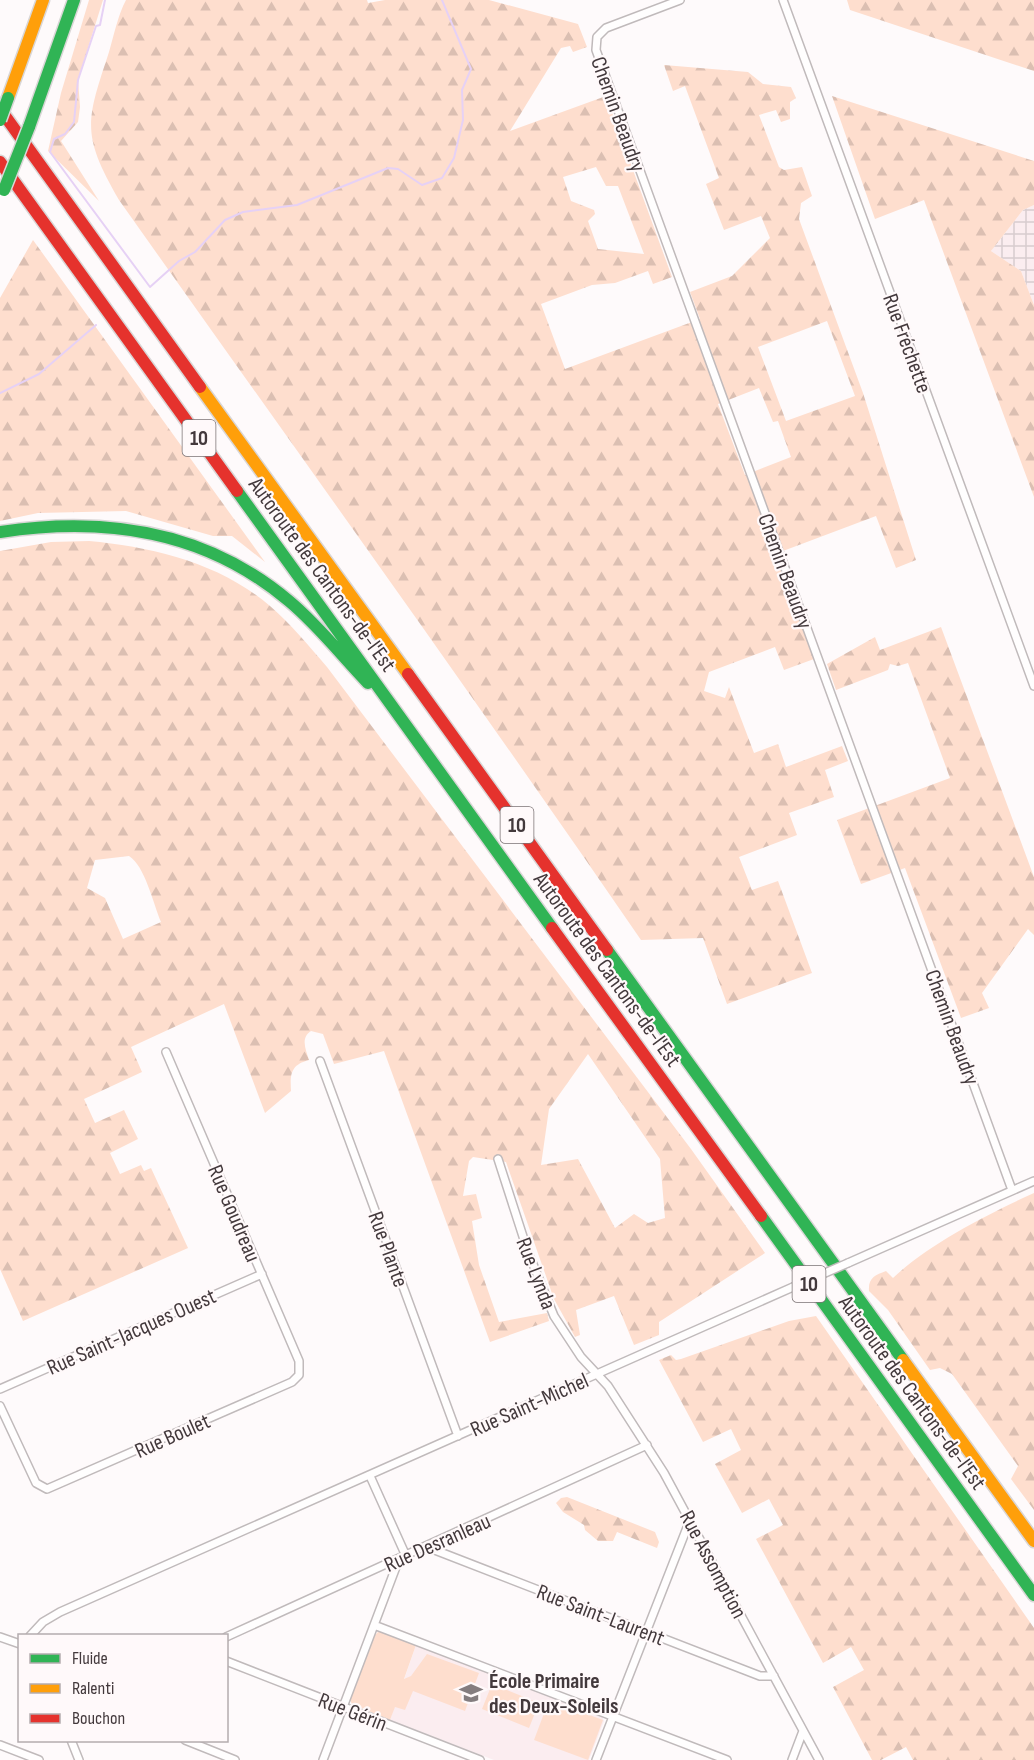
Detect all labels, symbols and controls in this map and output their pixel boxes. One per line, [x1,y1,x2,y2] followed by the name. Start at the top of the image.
[584,53,651,176] street label: Chemin Beaudry
[876,290,937,397] street label: Rue Fréchette
[182,420,216,456] road number: 10
[242,472,402,678] street label: Autoroute des Cantons-de-l'Est
[751,510,818,633] street label: Chemin Beaudry
[500,807,534,843] road number: 10
[527,867,687,1073] street label: Autoroute des Cantons-de-l'Est
[918,966,985,1089] street label: Chemin Beaudry
[201,1161,266,1266] street label: Rue Goudreau
[361,1208,414,1291] street label: Rue Plante
[510,1234,562,1313] street label: Rue Lynda
[792,1266,826,1302] road number: 10
[43,1283,221,1382] street label: Rue Saint-Jacques Ouest
[832,1290,992,1496] street label: Autoroute des Cantons-de-l'Est
[466,1367,593,1443] street label: Rue Saint-Michel
[131,1408,215,1465] street label: Rue Boulet
[673,1506,752,1623] street label: Rue Assomption
[380,1508,495,1579] street label: Rue Desranleau
[533,1579,669,1652] street label: Rue Saint-Laurent
[18,1634,228,1742] legend
[72,1648,108,1669] text: Fluide
[489,1668,618,1720] place label: École Primaire des Deux-Soleils
[72,1678,114,1699] text: Ralenti
[458,1680,484,1706] school or university icon: École Primaire des Deux-Soleils
[314,1687,391,1738] street label: Rue Gérin
[72,1708,125,1729] text: Bouchon

